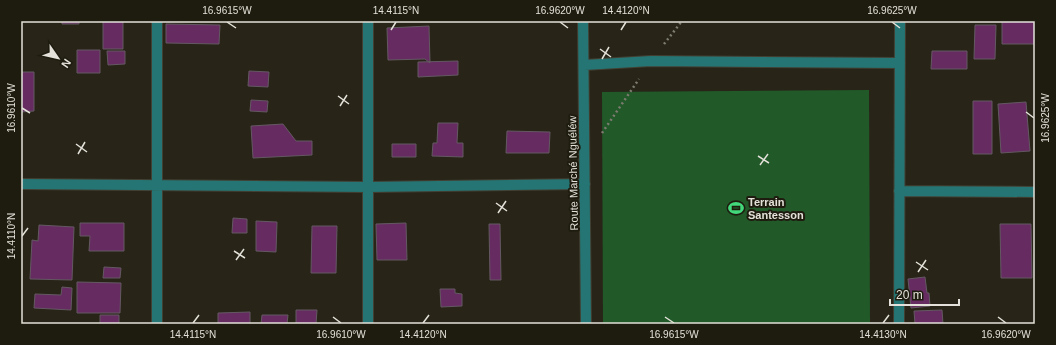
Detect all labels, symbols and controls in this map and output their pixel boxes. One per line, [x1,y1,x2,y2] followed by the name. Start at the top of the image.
[202,5,252,16] text: 16.9615°W
[373,5,419,16] text: 14.4115°N
[535,5,585,16] text: 16.9620°W
[602,5,650,16] text: 14.4120°N
[867,5,917,16] text: 16.9625°W
[38,38,78,78] north arrow
[59,57,73,70] text: N
[6,83,17,133] text: 16.9610°W
[1040,93,1051,143] text: 16.9625°W
[566,115,580,231] street label: Route Marché Nguéléw
[748,196,804,221] place label: Terrain Santesson
[727,199,745,217] sports icon: Terrain Santesson
[6,213,17,259] text: 14.4110°N
[890,281,959,307] scale bar
[896,288,923,302] text: 20 m
[170,329,216,340] text: 14.4115°N
[316,329,366,340] text: 16.9610°W
[399,329,447,340] text: 14.4120°N
[649,329,699,340] text: 16.9615°W
[859,329,907,340] text: 14.4130°N
[981,329,1031,340] text: 16.9620°W

